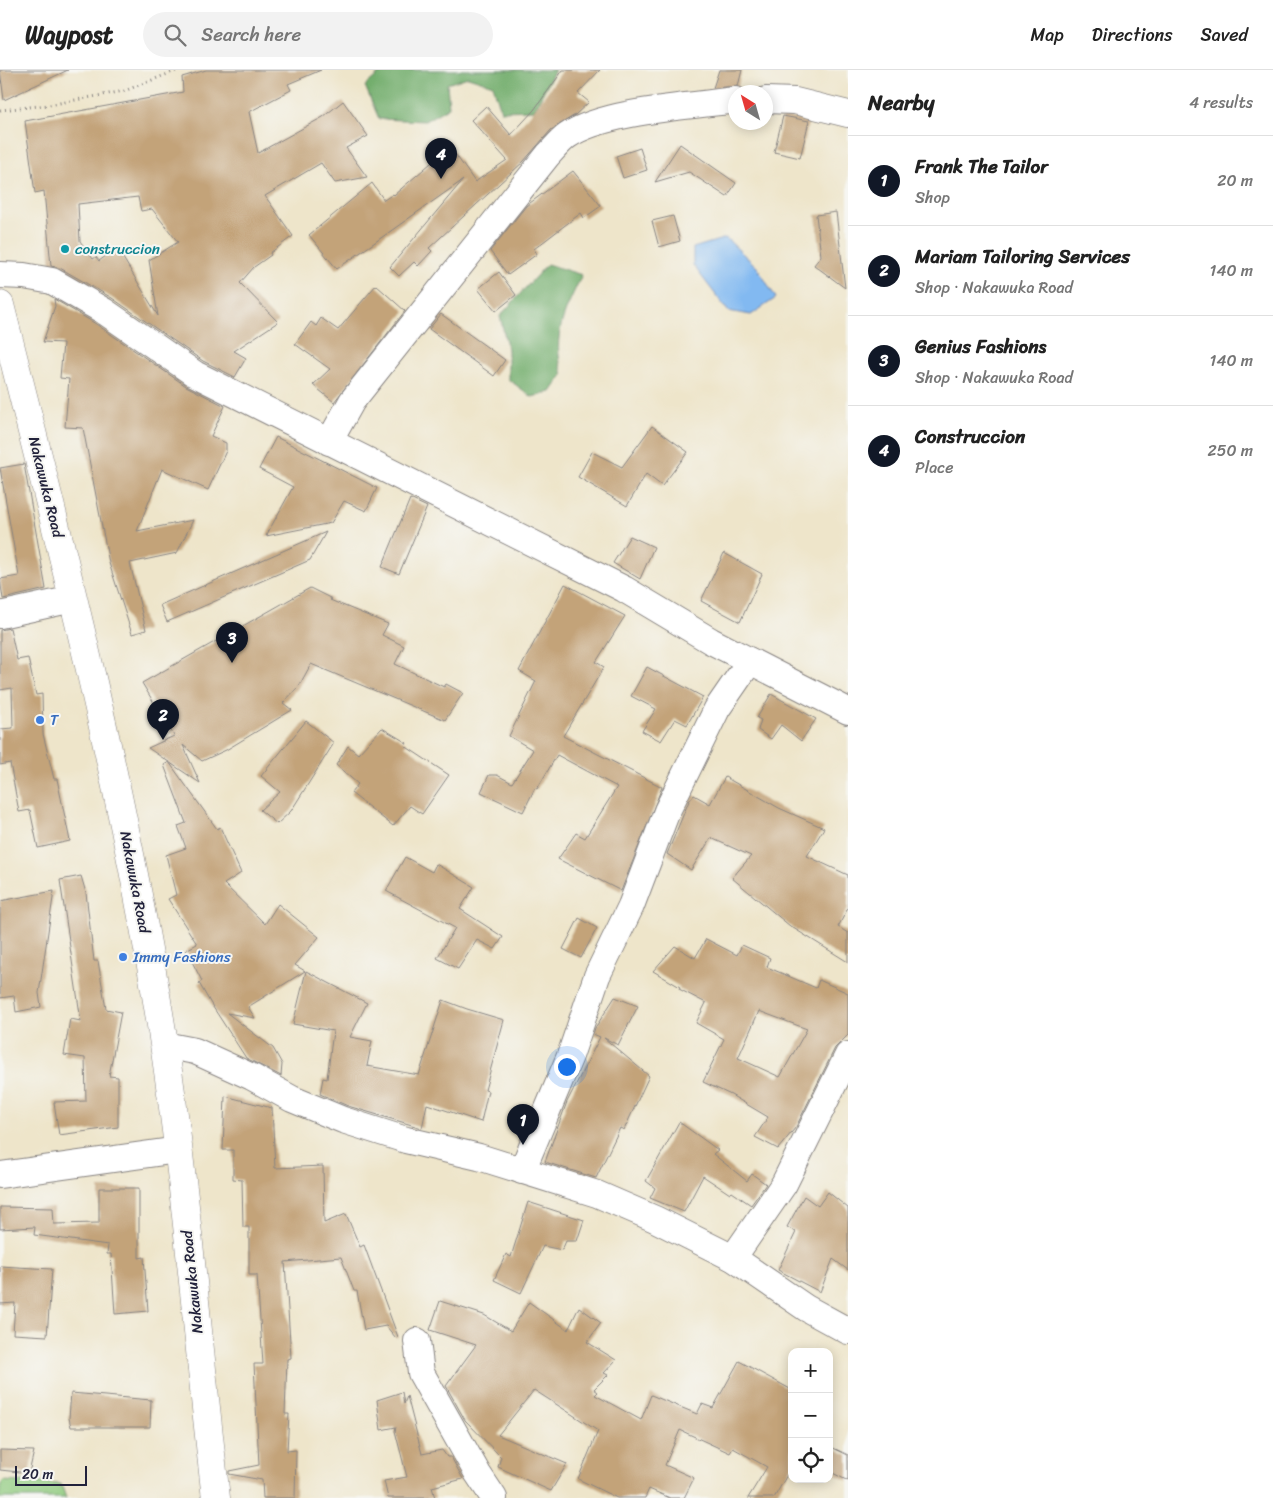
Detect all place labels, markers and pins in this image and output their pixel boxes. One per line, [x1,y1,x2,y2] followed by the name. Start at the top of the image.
[425,138,457,179] pin: 4
[75,236,160,262] place label: construccion
[59,243,71,255] marker: construccion
[216,622,248,663] pin: 3
[147,699,179,740] pin: 2
[50,707,60,733] place label: T
[34,714,46,726] marker: T
[132,944,231,970] place label: Immy Fashions
[117,951,129,963] marker: Immy Fashions
[507,1104,539,1145] pin: 1

